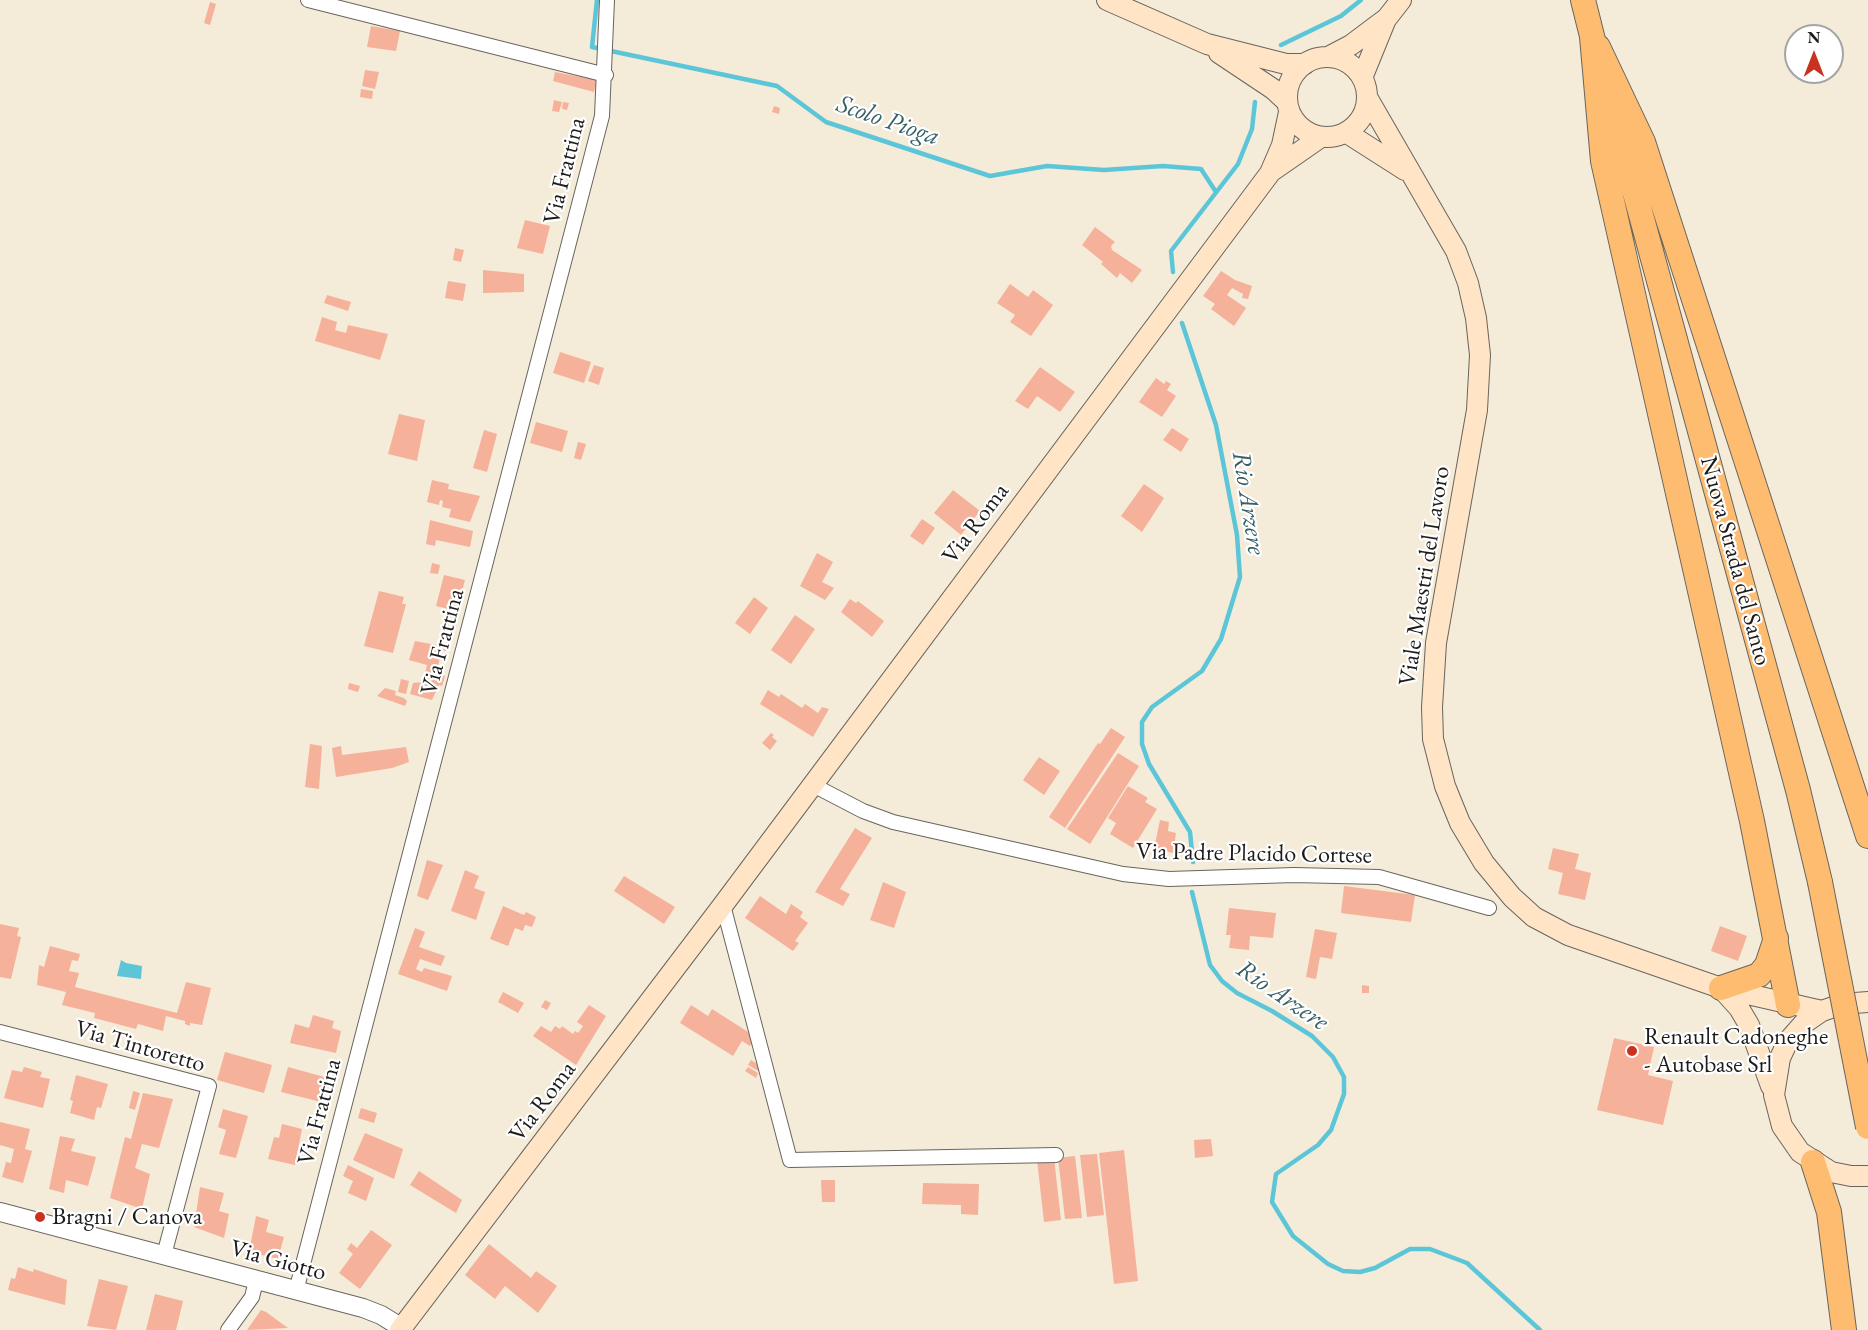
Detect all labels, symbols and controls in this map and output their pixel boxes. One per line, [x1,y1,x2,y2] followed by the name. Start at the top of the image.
[1784,24,1844,84] north arrow
[1808,27,1820,48] text: N
[833,89,943,153] water label: Scolo Pioga
[538,115,592,227] street label: Via Frattina
[1224,449,1272,557] water label: Rio Arzere
[1693,453,1777,669] street label: Nuova Strada del Santo
[1393,464,1457,688] street label: Viale Maestri del Lavoro
[936,478,1016,570] street label: Via Roma
[415,586,471,698] street label: Via Frattina
[1136,838,1372,870] street label: Via Padre Placido Cortese
[1230,954,1334,1038] water label: Rio Arzere
[71,1015,209,1079] street label: Via Tintoretto
[1644,1023,1828,1079] place label: Renault Cadoneghe - Autobase Srl
[1625,1044,1639,1058] marker: Renault Cadoneghe - Autobase Srl
[292,1056,348,1168] street label: Via Frattina
[503,1056,583,1148] street label: Via Roma
[52,1203,202,1231] place label: Bragni / Canova
[33,1210,47,1224] marker: Bragni / Canova
[227,1234,329,1288] street label: Via Giotto

